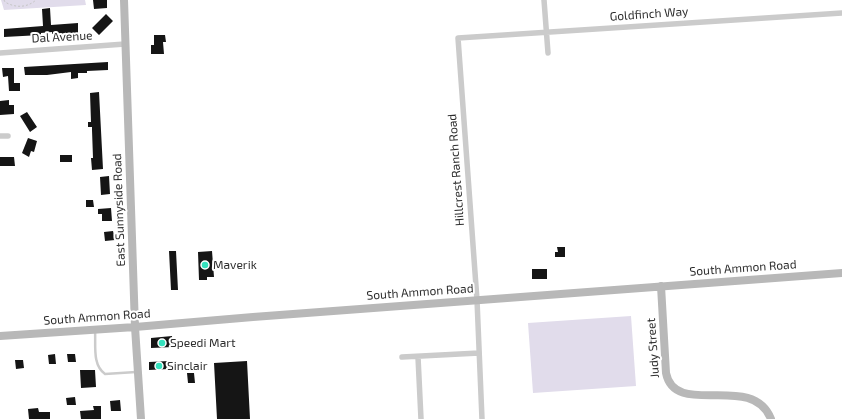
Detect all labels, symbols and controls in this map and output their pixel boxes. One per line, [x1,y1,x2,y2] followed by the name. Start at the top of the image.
[609,4,689,24] street label: Goldfinch Way
[31,28,93,46] street label: Dal Avenue
[445,113,467,227] street label: Hillcrest Ranch Road
[110,153,128,267] street label: East Sunnyside Road
[689,257,797,279] street label: South Ammon Road
[213,258,257,272] place label: Maverik
[200,260,210,270] marker: Maverik
[366,281,474,303] street label: South Ammon Road
[43,306,151,328] street label: South Ammon Road
[644,317,662,379] street label: Judy Street
[170,336,236,350] place label: Speedi Mart
[157,338,167,348] marker: Speedi Mart
[167,359,207,373] place label: Sinclair
[154,361,164,371] marker: Sinclair

